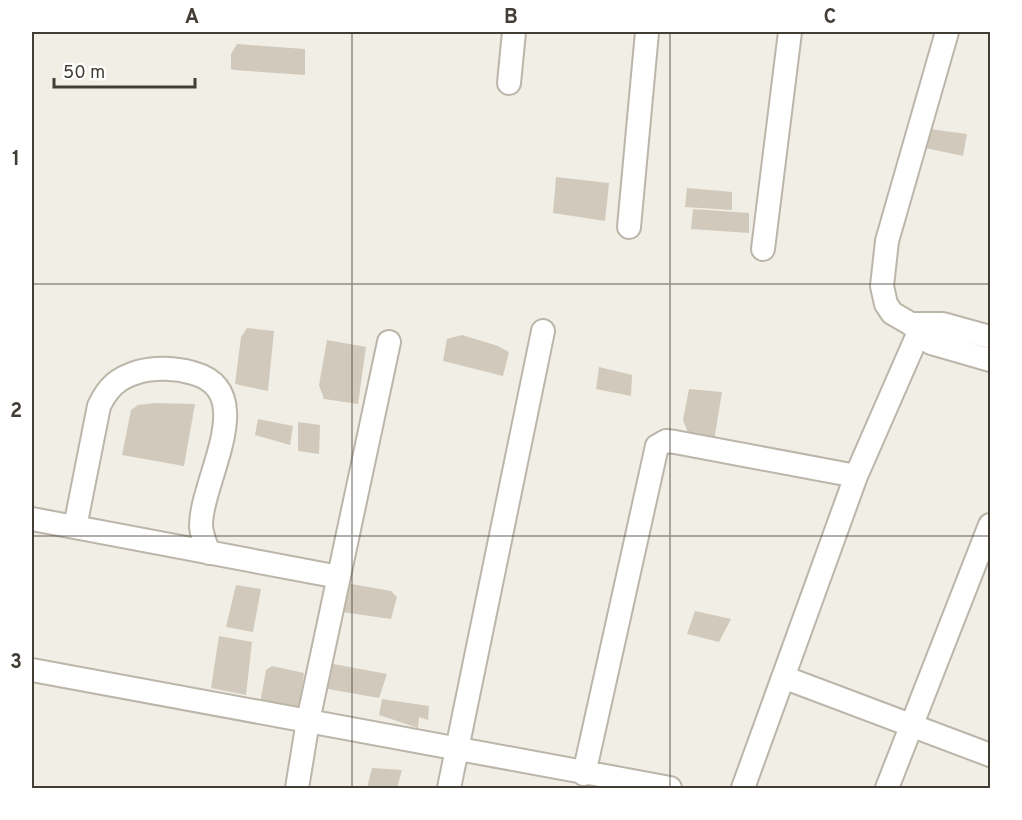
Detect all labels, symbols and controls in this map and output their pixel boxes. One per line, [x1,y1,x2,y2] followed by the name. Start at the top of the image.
[185,5,199,31] text: A
[504,5,518,31] text: B
[824,5,836,31] text: C
[54,51,195,89] scale bar
[63,62,105,85] text: 50 m
[12,147,20,173] text: 1
[10,399,22,425] text: 2
[10,650,22,676] text: 3

